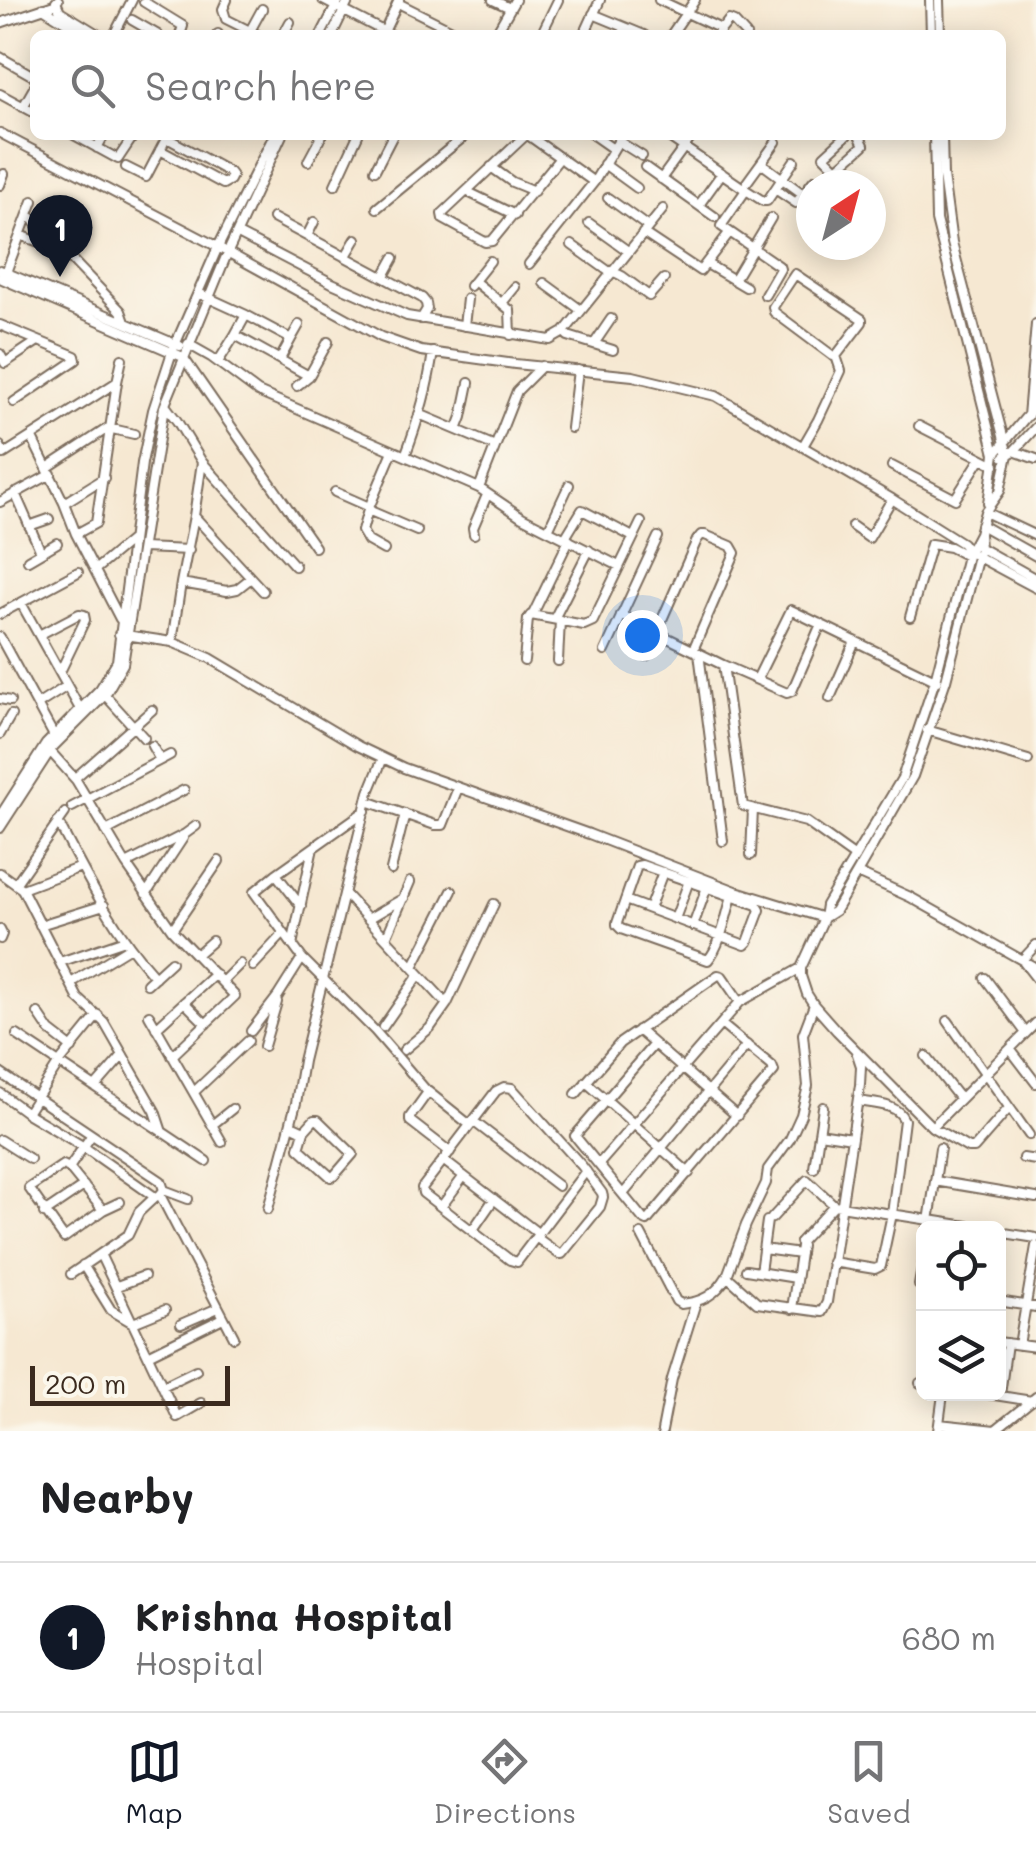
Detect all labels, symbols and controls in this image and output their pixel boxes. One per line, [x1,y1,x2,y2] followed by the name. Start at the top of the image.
[30,30,1006,140] search box
[65,58,120,113] icon: search
[145,60,376,110] text: Search here
[796,170,886,260] north arrow
[28,194,92,277] pin: 1
[617,610,668,661] your location
[916,1221,1006,1401] map controls
[916,1221,1006,1311] button: locate
[916,1311,1006,1401] button: layers
[30,1361,230,1406] scale bar
[45,1365,126,1401] text: 200 m
[40,1469,194,1524] text: Nearby
[135,1591,453,1641] text: Krishna Hospital
[65,1616,80,1658] text: 1
[902,1616,996,1658] text: 680 m
[135,1641,264,1683] text: Hospital
[126,1734,183,1830] tab: Map
[434,1734,576,1830] tab: Directions
[827,1734,910,1830] tab: Saved

